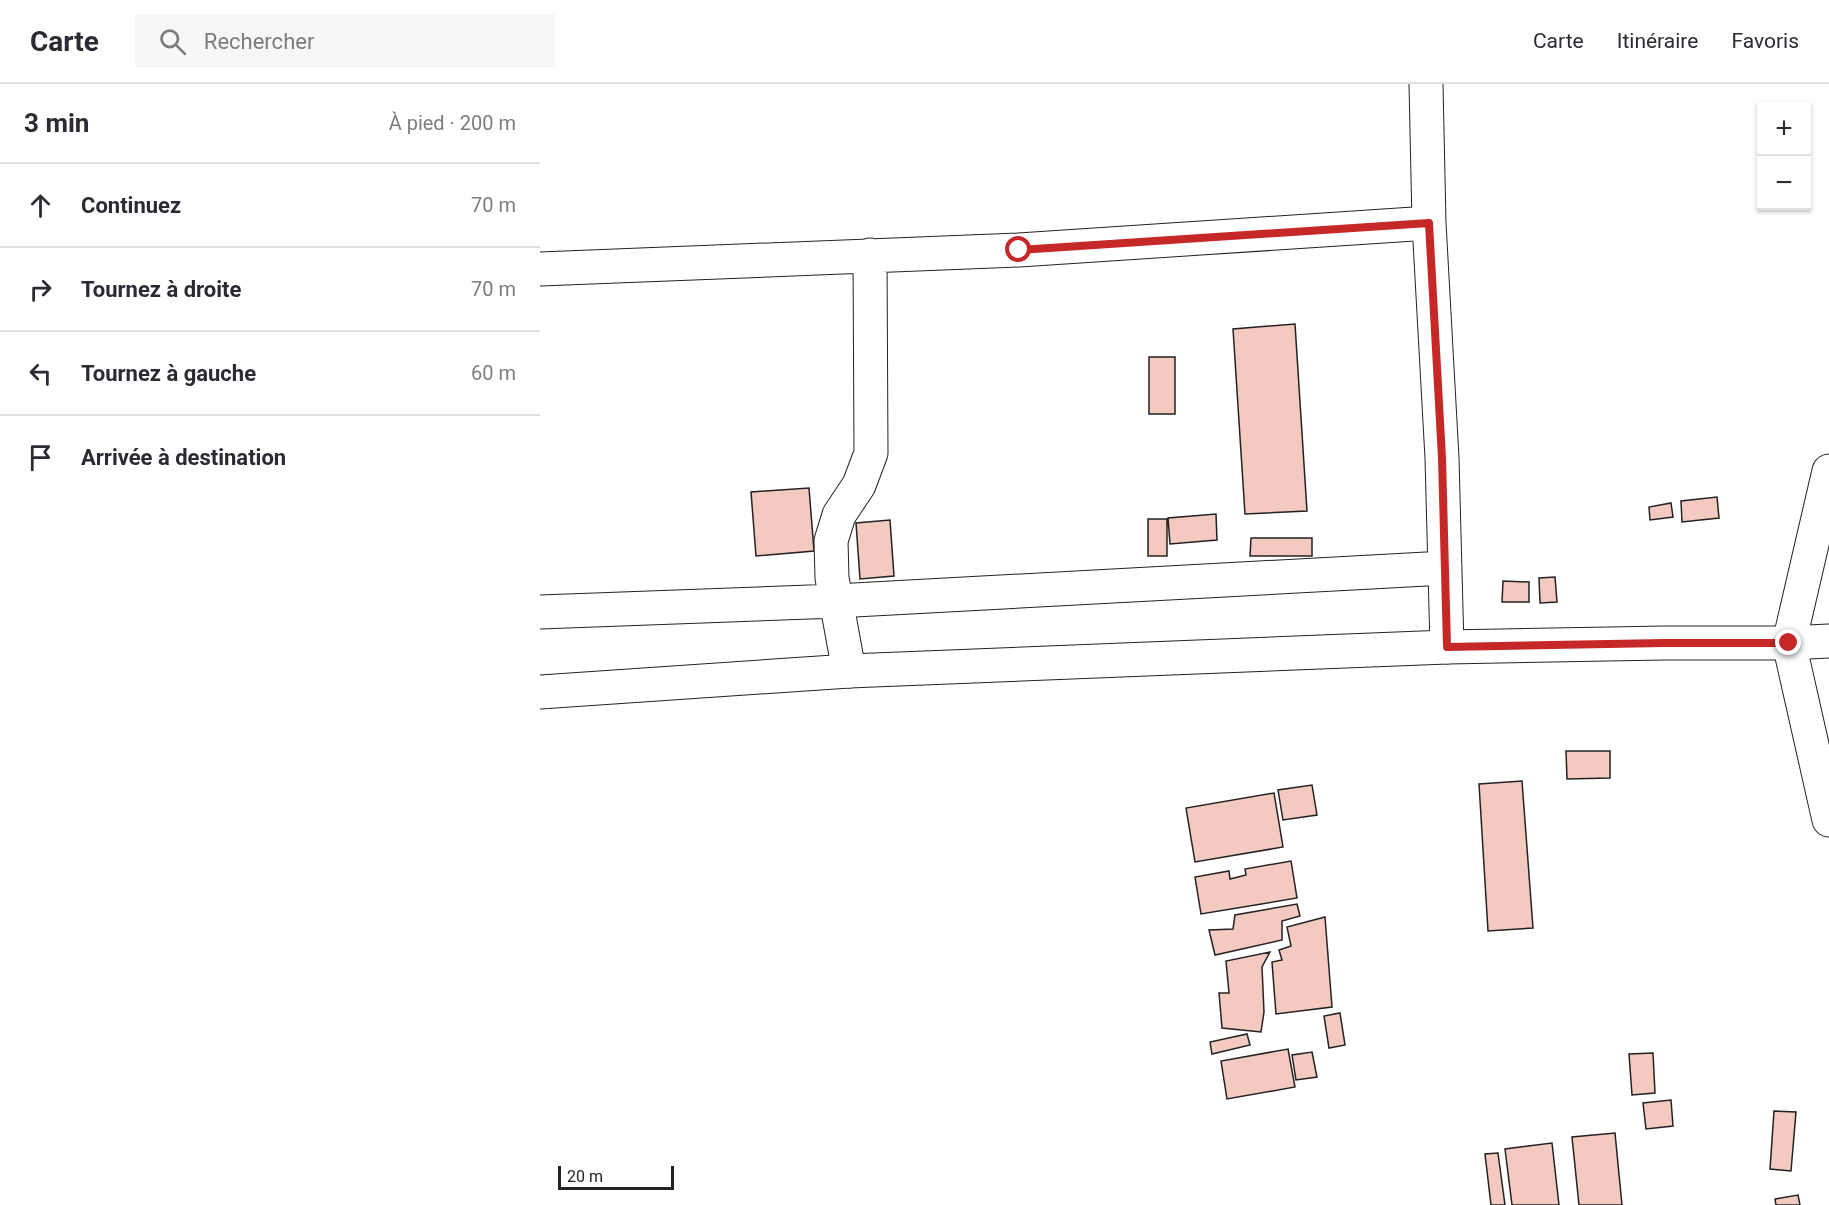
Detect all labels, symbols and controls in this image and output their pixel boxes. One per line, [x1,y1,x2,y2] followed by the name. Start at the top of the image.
[135,14,555,68] search box
[30,25,99,58] text: Carte
[156,25,189,58] icon: search
[204,29,314,54] text: Rechercher
[1533,29,1584,53] text: Carte
[1617,29,1698,53] text: Itinéraire
[1731,29,1799,53] text: Favoris
[1757,102,1811,210] map controls
[1757,102,1811,156] button: +
[24,108,89,138] text: 3 min
[389,111,516,135] text: À pied · 200 m
[1757,156,1811,210] button: −
[24,189,57,222] icon: ahead
[81,193,181,218] text: Continuez
[471,193,516,217] text: 70 m
[1005,236,1031,262] route start
[24,273,57,306] icon: right
[81,277,241,302] text: Tournez à droite
[471,277,516,301] text: 70 m
[24,357,57,390] icon: left
[81,361,256,386] text: Tournez à gauche
[471,361,516,385] text: 60 m
[24,441,57,474] icon: arrive
[81,445,286,470] text: Arrivée à destination
[1775,629,1801,655] route end
[558,1163,674,1190] scale bar
[567,1167,603,1186] text: 20 m

